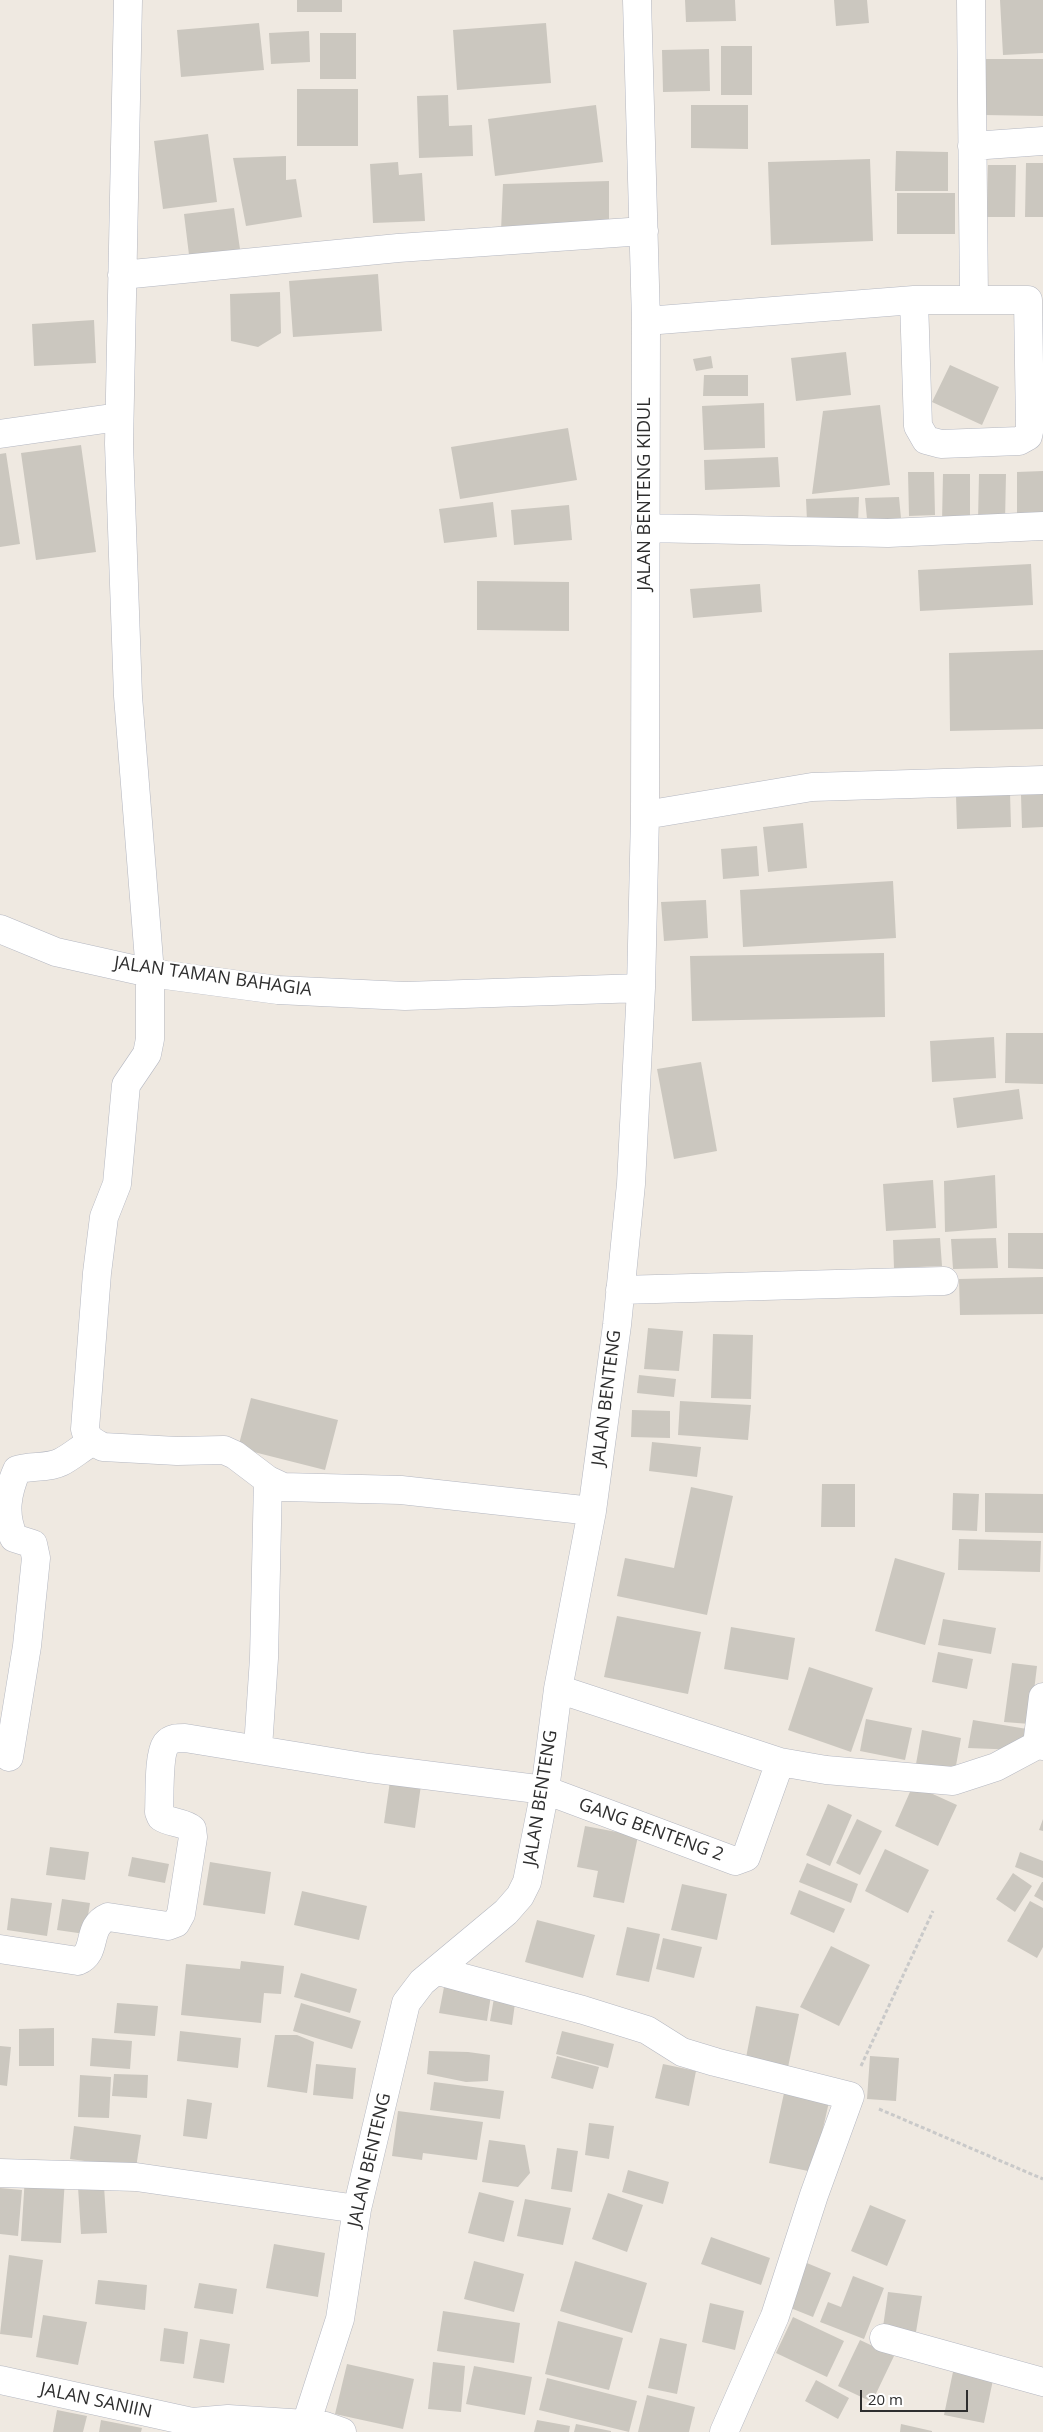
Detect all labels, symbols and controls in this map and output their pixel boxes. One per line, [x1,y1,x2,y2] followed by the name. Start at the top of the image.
[634,397,656,591] street label: JALAN BENTENG KIDUL
[113,952,313,1002] street label: JALAN TAMAN BAHAGIA
[588,1329,626,1467] street label: JALAN BENTENG
[520,1729,562,1867] street label: JALAN BENTENG
[576,1794,726,1866] street label: GANG BENTENG 2
[344,2091,396,2229] street label: JALAN BENTENG
[38,2379,154,2423] street label: JALAN SANIIN
[863,2380,970,2412] scale bar
[868,2389,903,2409] text: 20 m

